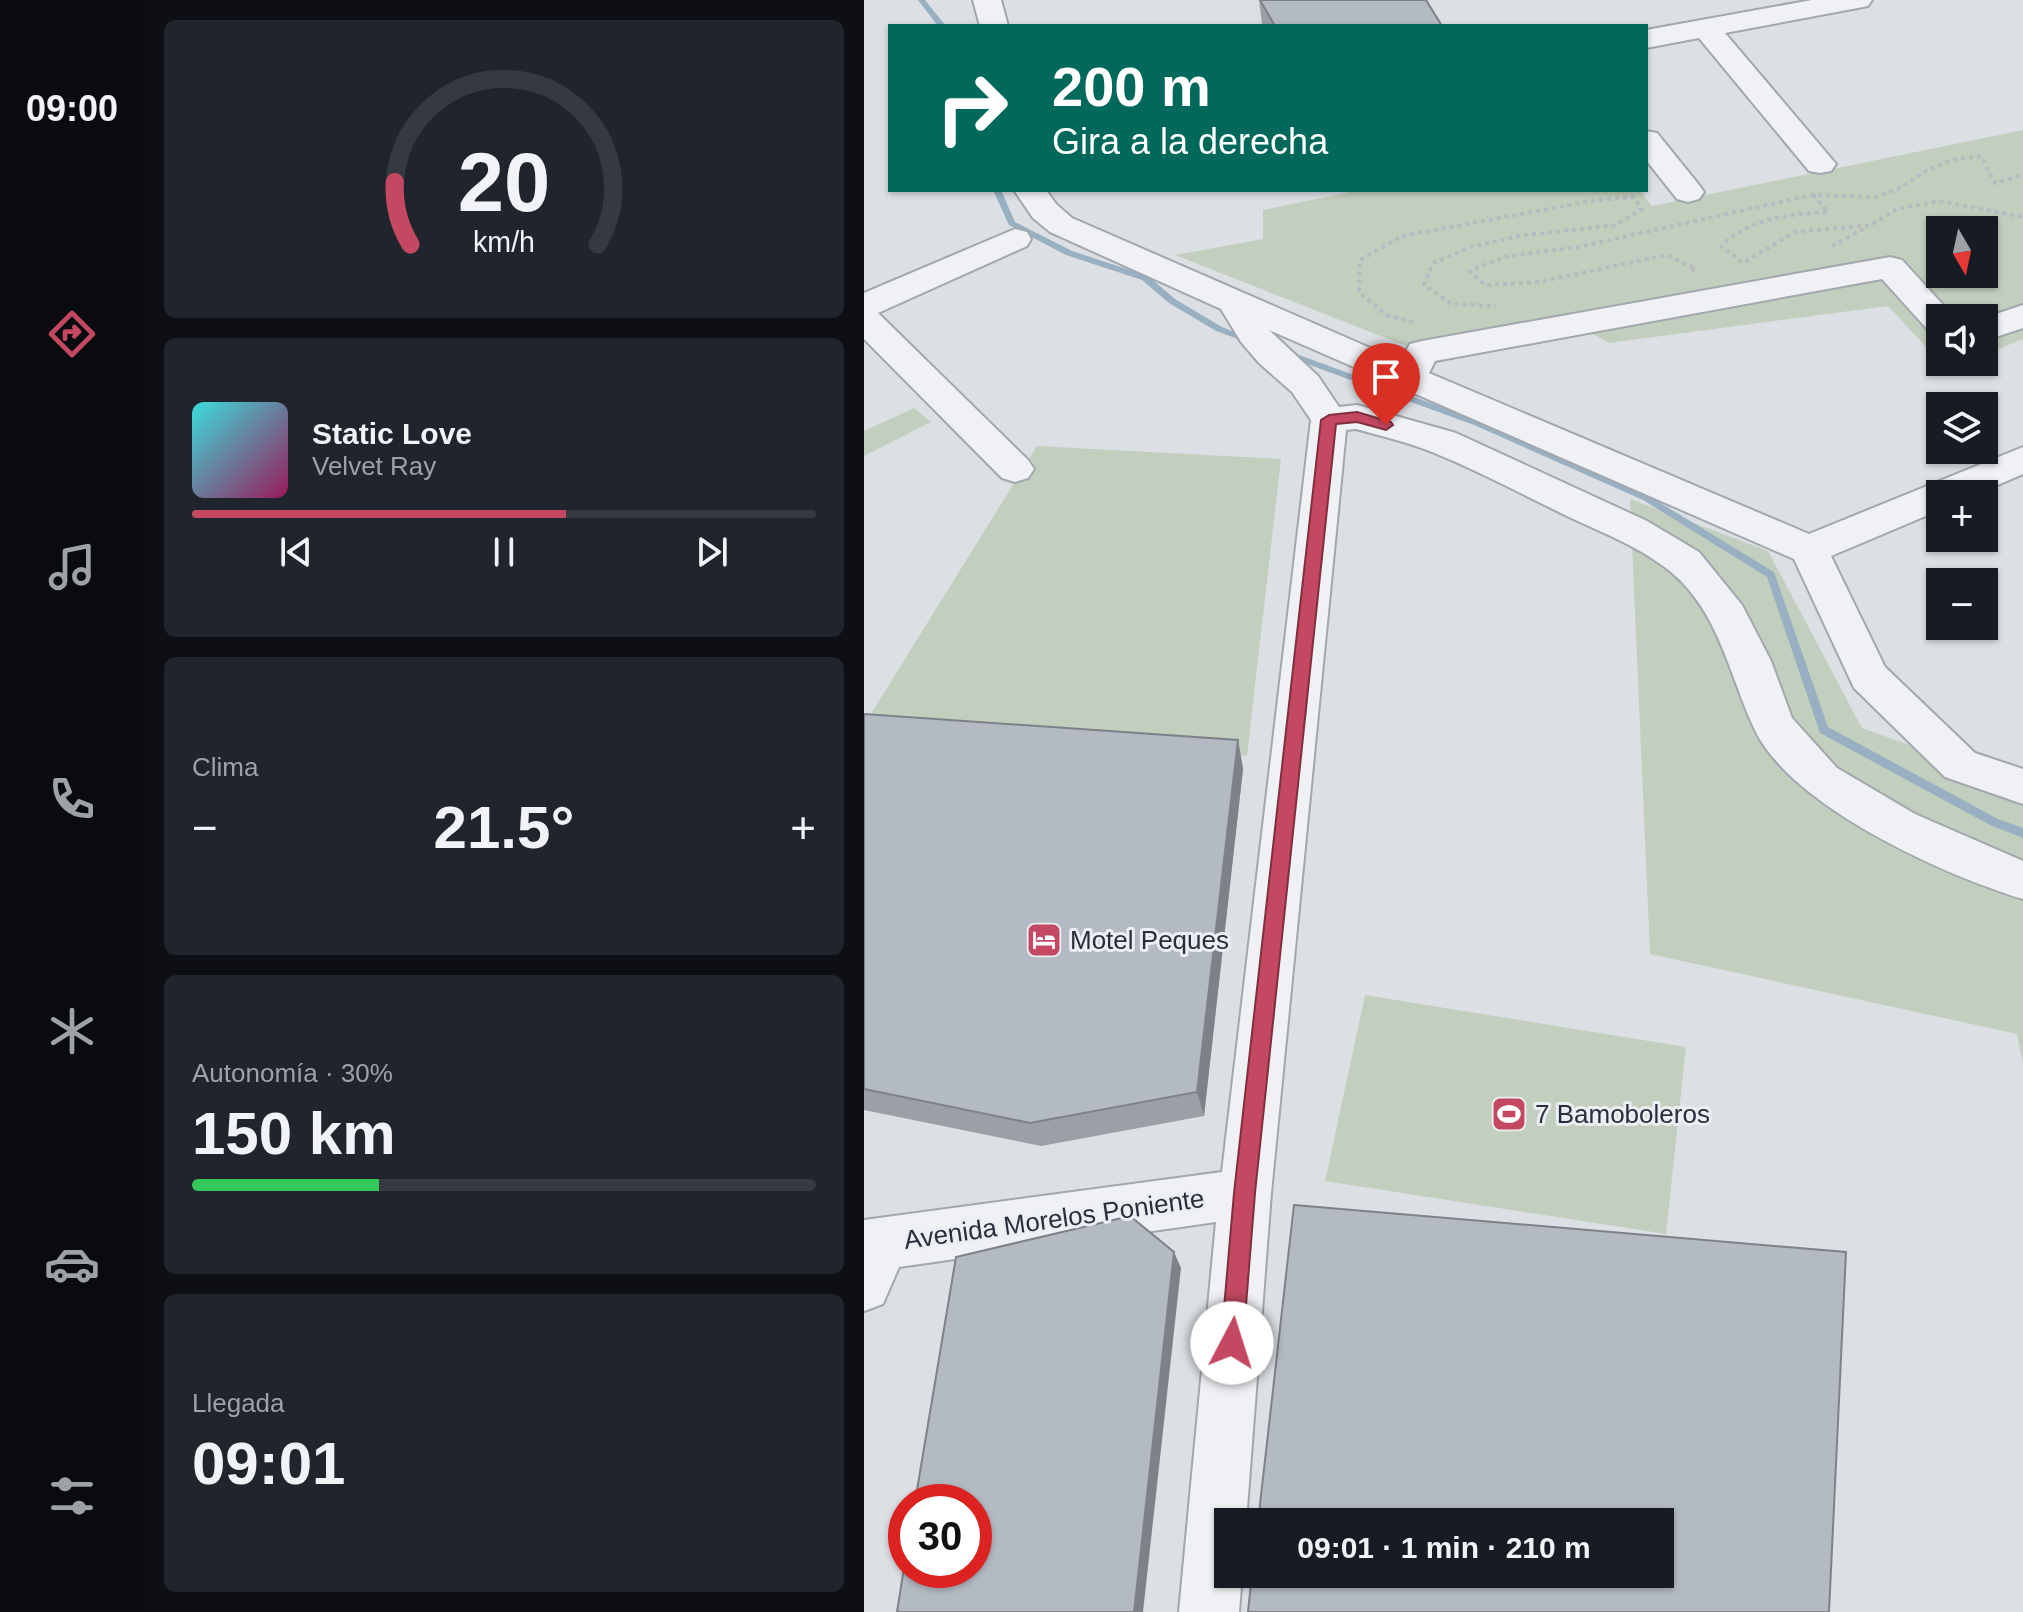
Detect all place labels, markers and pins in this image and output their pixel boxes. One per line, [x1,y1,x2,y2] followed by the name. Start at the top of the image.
[1352,343,1420,425] pin
[1025,921,1063,959] hotel icon: Motel Peques
[1070,925,1229,955] place label: Motel Peques
[1490,1095,1528,1133] sports icon: 7 Bamoboleros
[1535,1099,1710,1129] place label: 7 Bamoboleros

